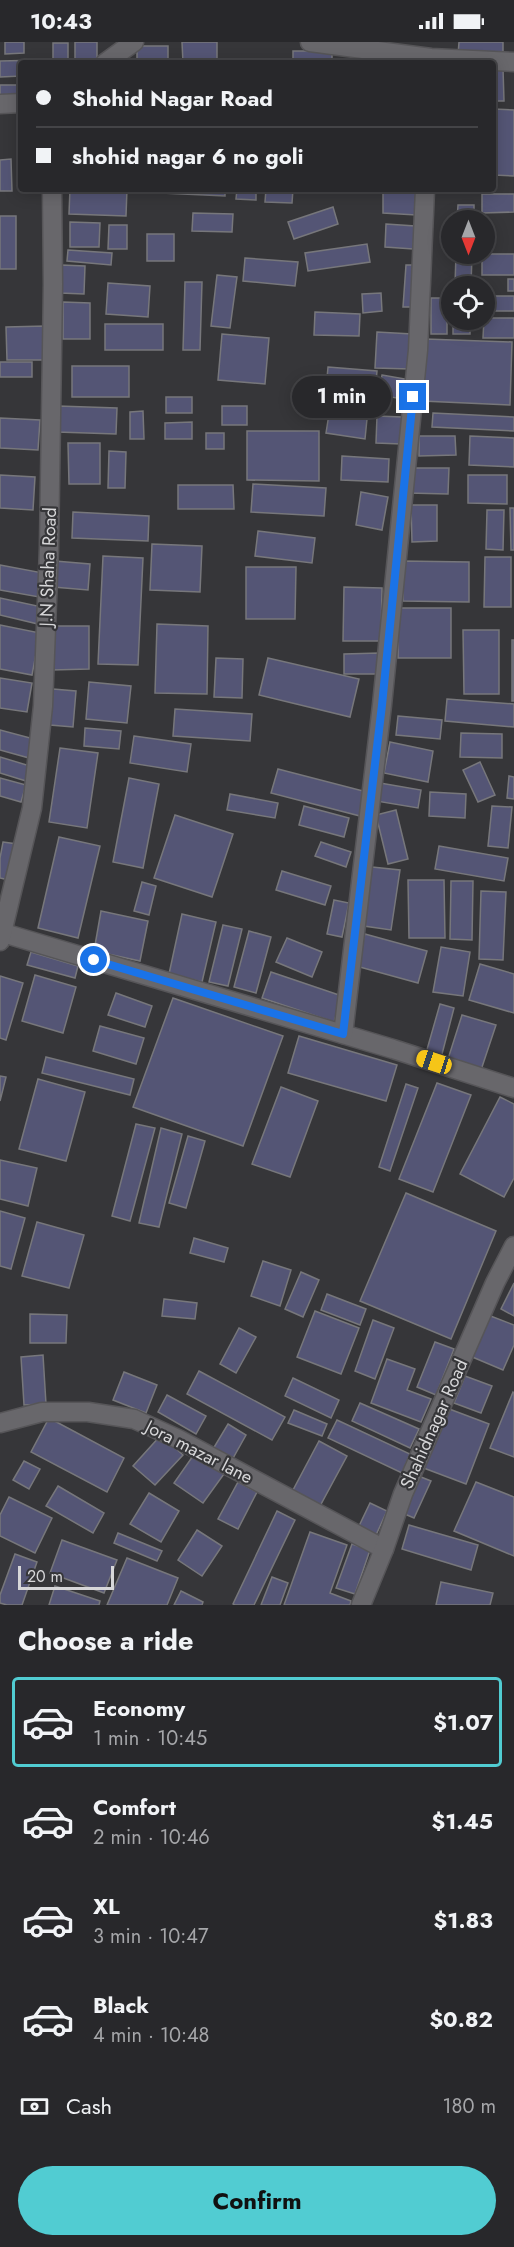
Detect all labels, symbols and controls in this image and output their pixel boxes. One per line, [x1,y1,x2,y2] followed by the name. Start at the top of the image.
[30,5,92,37] text: 10:43
[72,82,273,114] text: Shohid Nagar Road
[72,140,304,172] text: shohid nagar 6 no goli
[441,210,495,264] north arrow
[441,210,495,330] map controls
[441,276,495,330] button: locate
[293,376,392,418] callout: 1 min
[317,382,366,411] text: 1 min
[399,383,426,410] route end
[33,507,63,629] street label: J.N Shaha Road
[80,946,107,973] route start
[414,1048,454,1076] car
[394,1355,474,1493] street label: Shahidnagar Road
[139,1413,257,1490] street label: Jora mazar lane
[18,1563,114,1590] scale bar
[27,1565,63,1588] text: 20 m
[18,1621,193,1660] text: Choose a ride
[93,1692,185,1724] text: Economy
[21,1695,75,1749] icon: car
[433,1706,493,1738] text: $1.07
[93,1724,207,1753] text: 1 min · 10:45
[93,1791,176,1823] text: Comfort
[21,1794,75,1848] icon: car
[431,1805,493,1837] text: $1.45
[93,1823,210,1852] text: 2 min · 10:46
[93,1890,120,1922] text: XL
[21,1893,75,1947] icon: car
[434,1904,493,1936] text: $1.83
[93,1922,208,1951] text: 3 min · 10:47
[93,1989,149,2021] text: Black
[21,1992,75,2046] icon: car
[429,2003,493,2035] text: $0.82
[93,2021,210,2050] text: 4 min · 10:48
[18,2090,51,2123] icon: cash
[66,2090,112,2122] text: Cash
[442,2092,496,2121] text: 180 m
[18,2166,496,2235] button: Confirm

